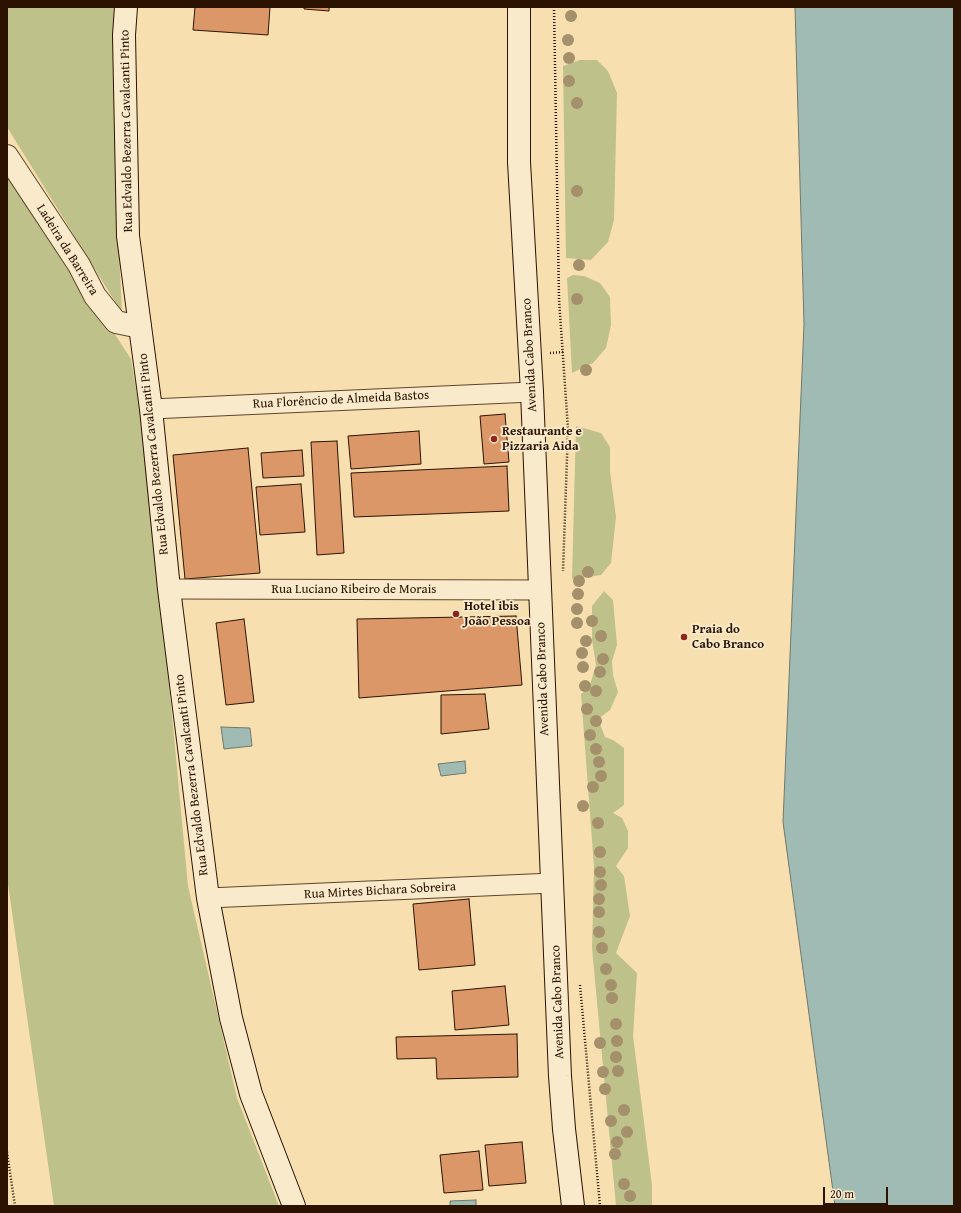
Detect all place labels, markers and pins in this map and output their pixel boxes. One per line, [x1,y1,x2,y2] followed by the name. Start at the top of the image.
[502,424,582,455] place label: Restaurante e Pizzaria Aida
[489,434,499,444] marker: Restaurante e Pizzaria Aida
[464,599,531,630] place label: Hotel ibis João Pessoa
[451,609,461,619] marker: Hotel ibis João Pessoa
[692,622,764,653] place label: Praia do Cabo Branco
[679,632,689,642] marker: Praia do Cabo Branco

